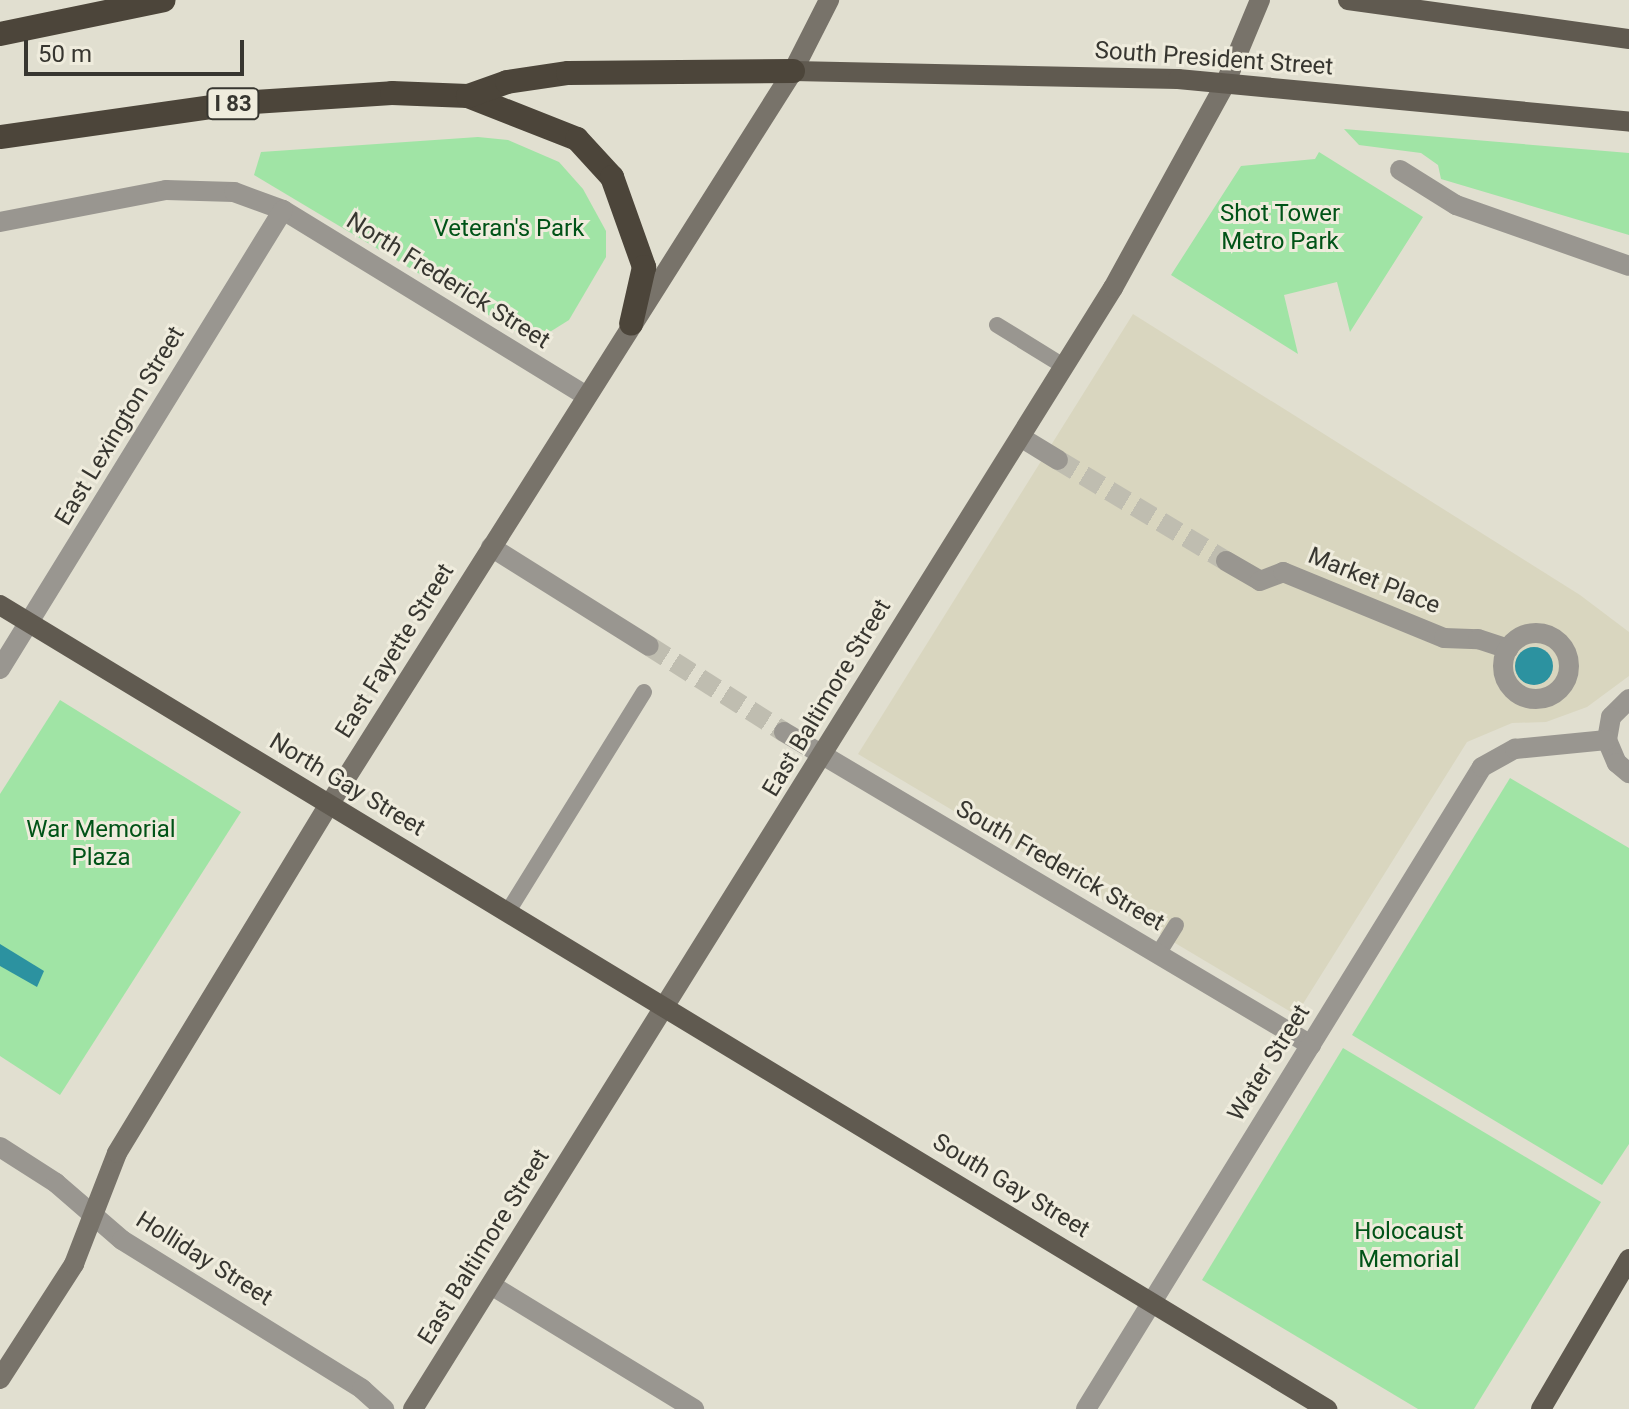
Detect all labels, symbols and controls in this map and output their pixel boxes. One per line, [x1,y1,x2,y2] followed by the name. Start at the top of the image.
[28,24,248,74] scale bar
[1094,36,1334,82] street label: South President Street
[38,40,92,68] text: 50 m
[205,86,261,122] road number: I 83
[1220,200,1340,256] park label: Shot Tower Metro Park
[341,207,555,355] street label: North Frederick Street
[434,215,584,243] park label: Veteran's Park
[49,321,191,531] street label: East Lexington Street
[1304,541,1444,621] street label: Market Place
[330,558,460,744] street label: East Fayette Street
[757,594,897,802] street label: East Baltimore Street
[264,727,430,843] street label: North Gay Street
[951,795,1169,937] street label: South Frederick Street
[26,816,176,872] park label: War Memorial Plaza
[1222,999,1316,1127] street label: Water Street
[927,1128,1095,1244] street label: South Gay Street
[412,1144,556,1350] street label: East Baltimore Street
[130,1206,278,1312] street label: Holliday Street
[1354,1218,1464,1274] park label: Holocaust Memorial

